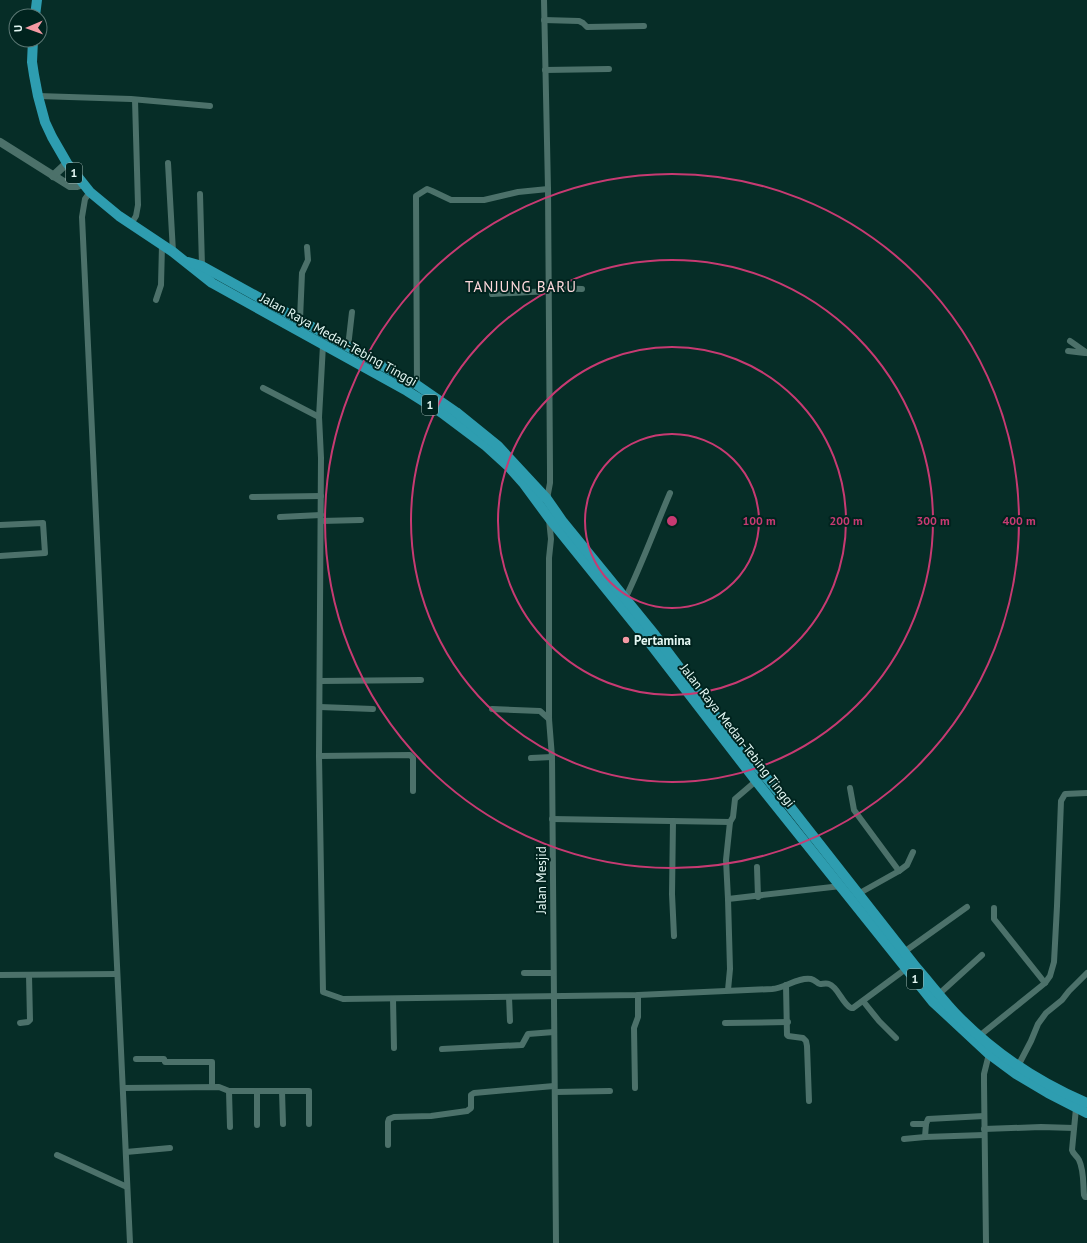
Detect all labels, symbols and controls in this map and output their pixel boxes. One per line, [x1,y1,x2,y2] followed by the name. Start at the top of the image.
[8,8,48,48] north arrow
[11,25,25,32] text: U
[66,163,82,183] road number: 1
[465,277,577,296] district label: TANJUNG BARU
[256,289,420,390] street label: Jalan Raya Medan-Tebing Tinggi
[422,395,438,415] road number: 1
[742,513,776,528] text: 100 m
[829,513,863,528] text: 200 m
[916,513,950,528] text: 300 m
[1002,513,1036,528] text: 400 m
[665,514,679,528] centre of rings
[634,632,691,649] place label: Pertamina
[621,635,631,645] marker: Pertamina
[676,659,799,810] street label: Jalan Raya Medan-Tebing Tinggi
[533,846,550,915] street label: Jalan Mesjid
[907,969,923,989] road number: 1

